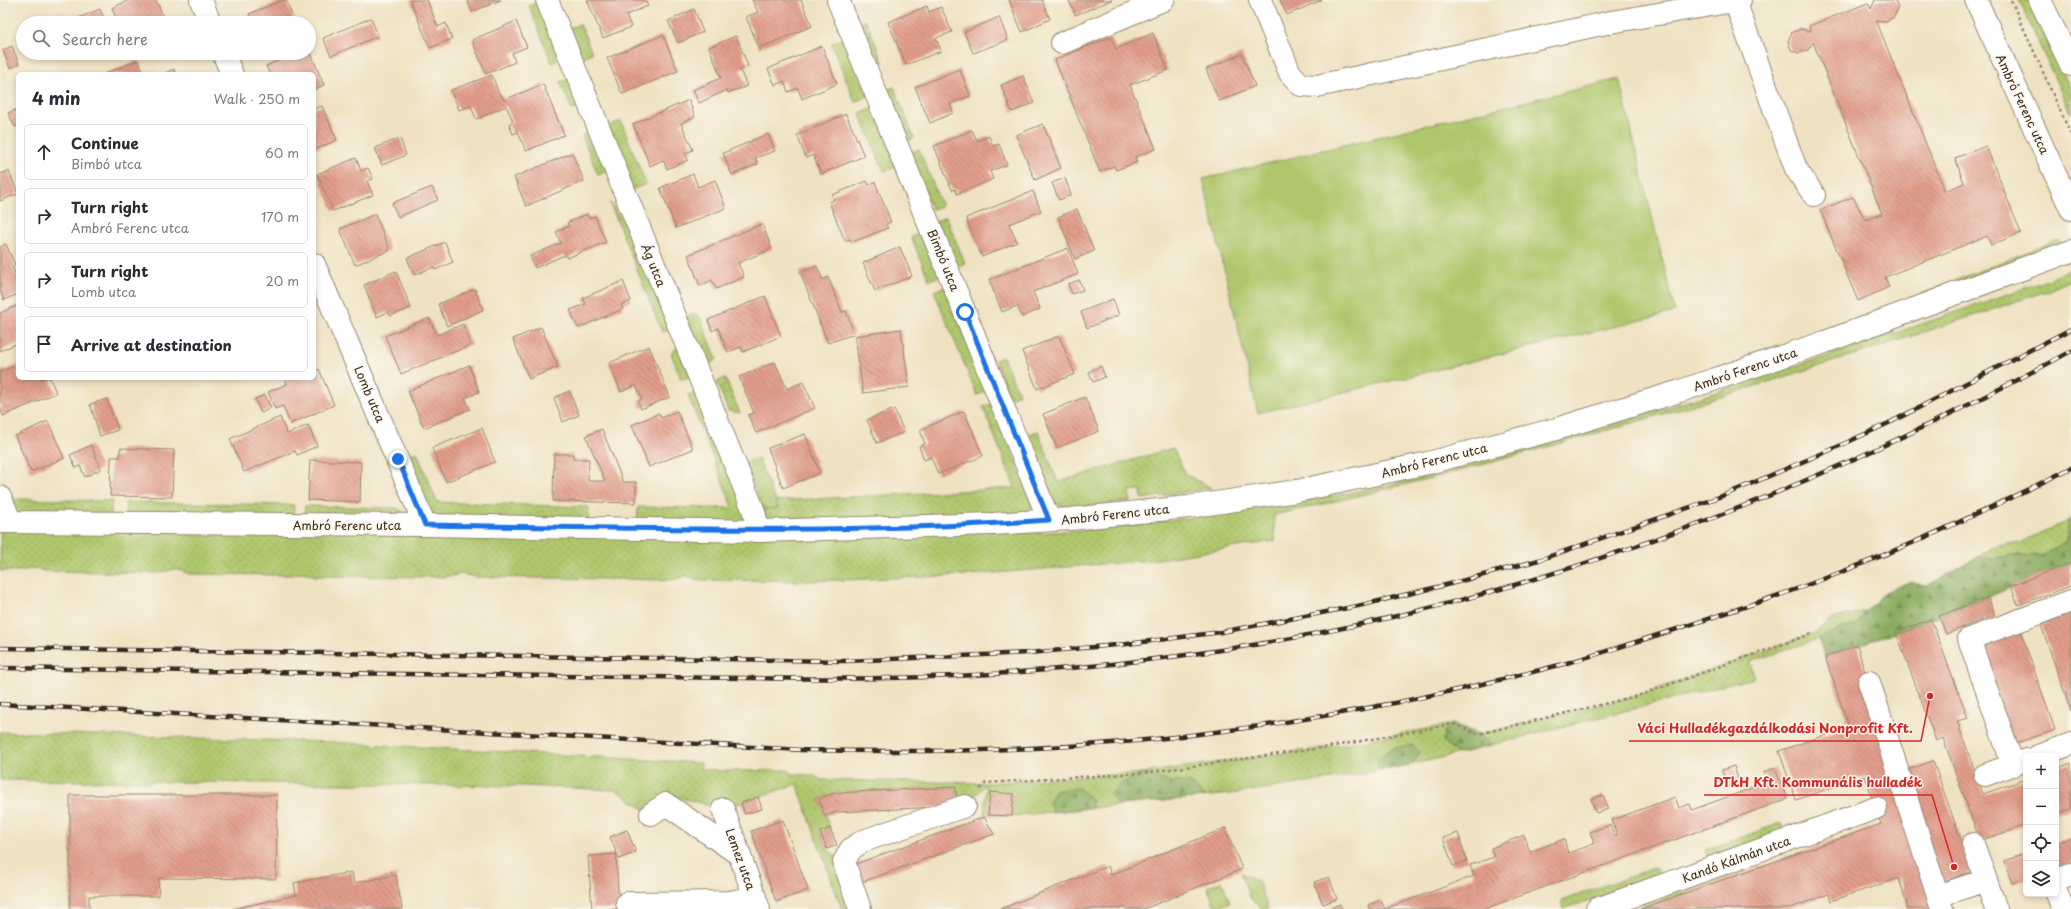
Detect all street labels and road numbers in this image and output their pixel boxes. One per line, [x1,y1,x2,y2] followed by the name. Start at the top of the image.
[1992,51,2054,158] street label: Ambró Ferenc utca
[923,226,965,294] street label: Bimbó utca
[637,241,671,290] street label: Ág utca
[1691,343,1800,395] street label: Ambró Ferenc utca
[350,363,390,426] street label: Lomb utca
[1379,438,1489,482] street label: Ambró Ferenc utca
[1060,499,1171,529] street label: Ambró Ferenc utca
[293,516,402,534] street label: Ambró Ferenc utca
[722,826,761,893] street label: Lemez utca
[1679,831,1793,887] street label: Kandó Kálmán utca

